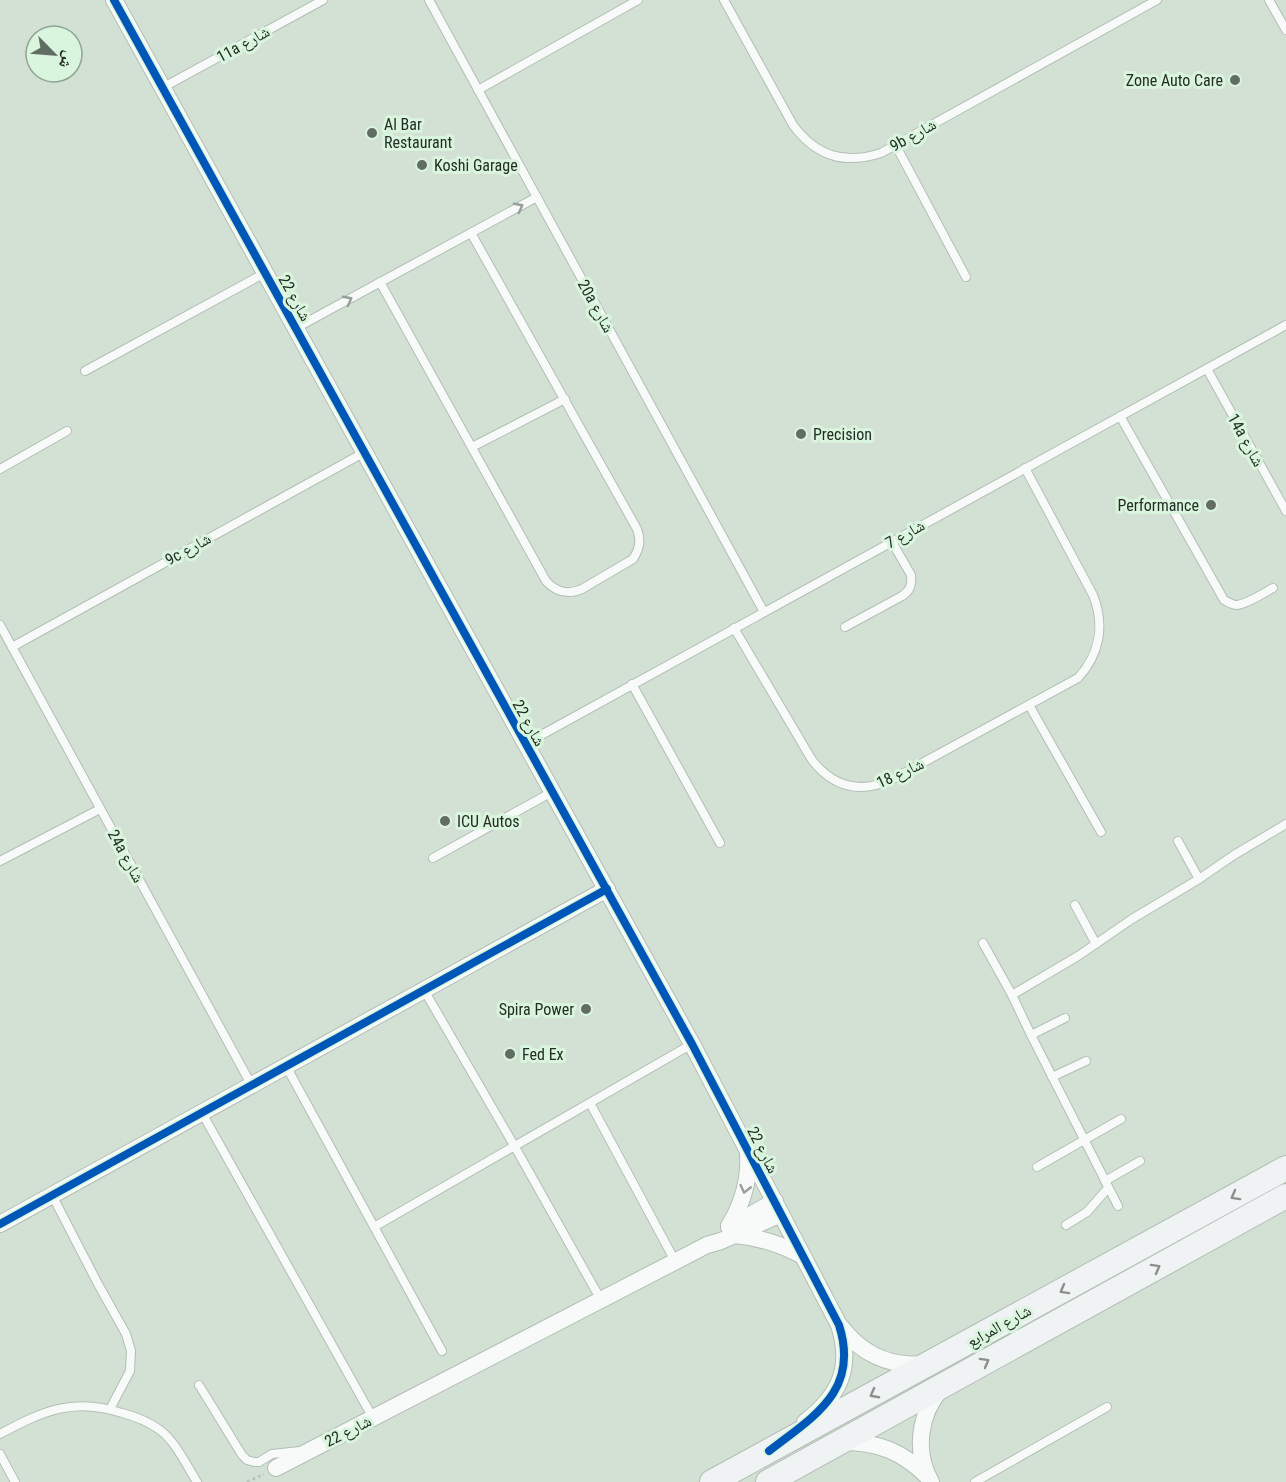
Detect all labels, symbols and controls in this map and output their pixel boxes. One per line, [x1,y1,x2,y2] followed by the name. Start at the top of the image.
[213,22,273,67] street label: 11a شارع
[24,24,84,84] north arrow
[55,48,79,72] text: ش
[1126,71,1223,90] place label: Zone Auto Care
[1228,73,1242,87] marker: Zone Auto Care
[384,115,452,152] place label: Al Bar Restaurant
[887,115,940,156] street label: 9b شارع
[365,126,379,140] marker: Al Bar Restaurant
[434,156,518,175] place label: Koshi Garage
[415,158,429,172] marker: Koshi Garage
[513,203,523,214] one-way arrow
[274,272,315,325] street label: شارع 22
[573,276,618,336] street label: 20a شارع
[341,296,352,307] one-way arrow
[1223,410,1268,470] street label: 14a شارع
[813,425,872,444] place label: Precision
[794,427,808,441] marker: Precision
[1117,496,1199,515] place label: Performance
[1204,498,1218,512] marker: Performance
[882,516,928,553] street label: شارع 7
[162,529,215,570] street label: 9c شارع
[508,697,549,750] street label: شارع 22
[873,754,927,793] street label: شارع 18
[457,812,520,831] place label: ICU Autos
[438,814,452,828] marker: ICU Autos
[103,826,148,886] street label: 24a شارع
[499,1000,574,1019] place label: Spira Power
[579,1002,593,1016] marker: Spira Power
[522,1045,564,1064] place label: Fed Ex
[503,1047,517,1061] marker: Fed Ex
[742,1123,783,1177] street label: شارع 22
[740,1184,753,1194] one-way arrow
[1231,1189,1241,1200] one-way arrow
[1150,1264,1160,1275] one-way arrow
[1060,1283,1070,1294] one-way arrow
[964,1301,1035,1352] street label: شارع المرابع
[979,1358,989,1369] one-way arrow
[870,1387,881,1398] one-way arrow
[321,1411,375,1452] street label: شارع 22

